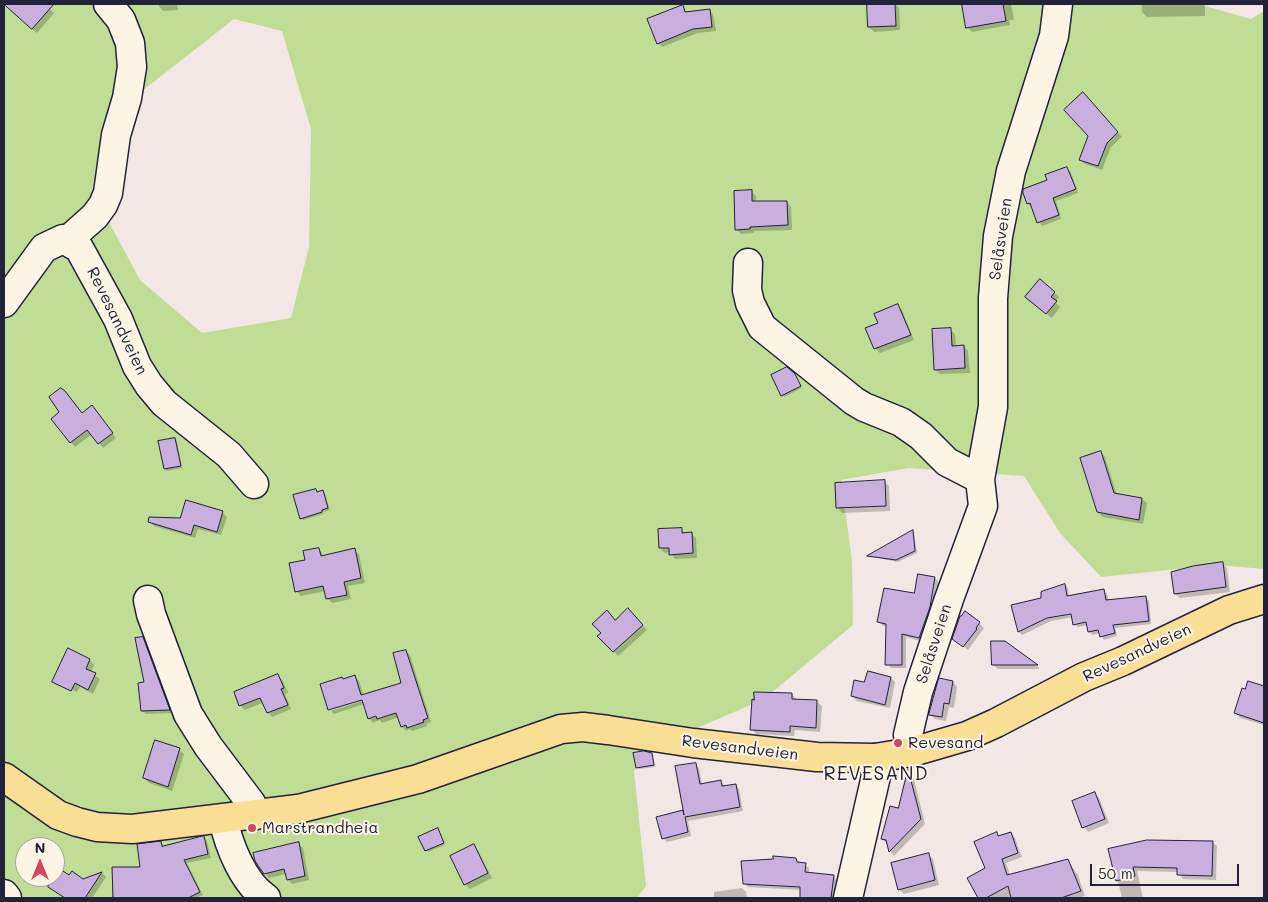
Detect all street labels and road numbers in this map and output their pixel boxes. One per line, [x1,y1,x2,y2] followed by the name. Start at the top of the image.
[986,197,1016,281] street label: Selåsveien
[83,264,151,378] street label: Revesandveien
[912,602,956,686] street label: Selåsveien
[1080,620,1194,686] street label: Revesandveien
[681,731,799,765] street label: Revesandveien

